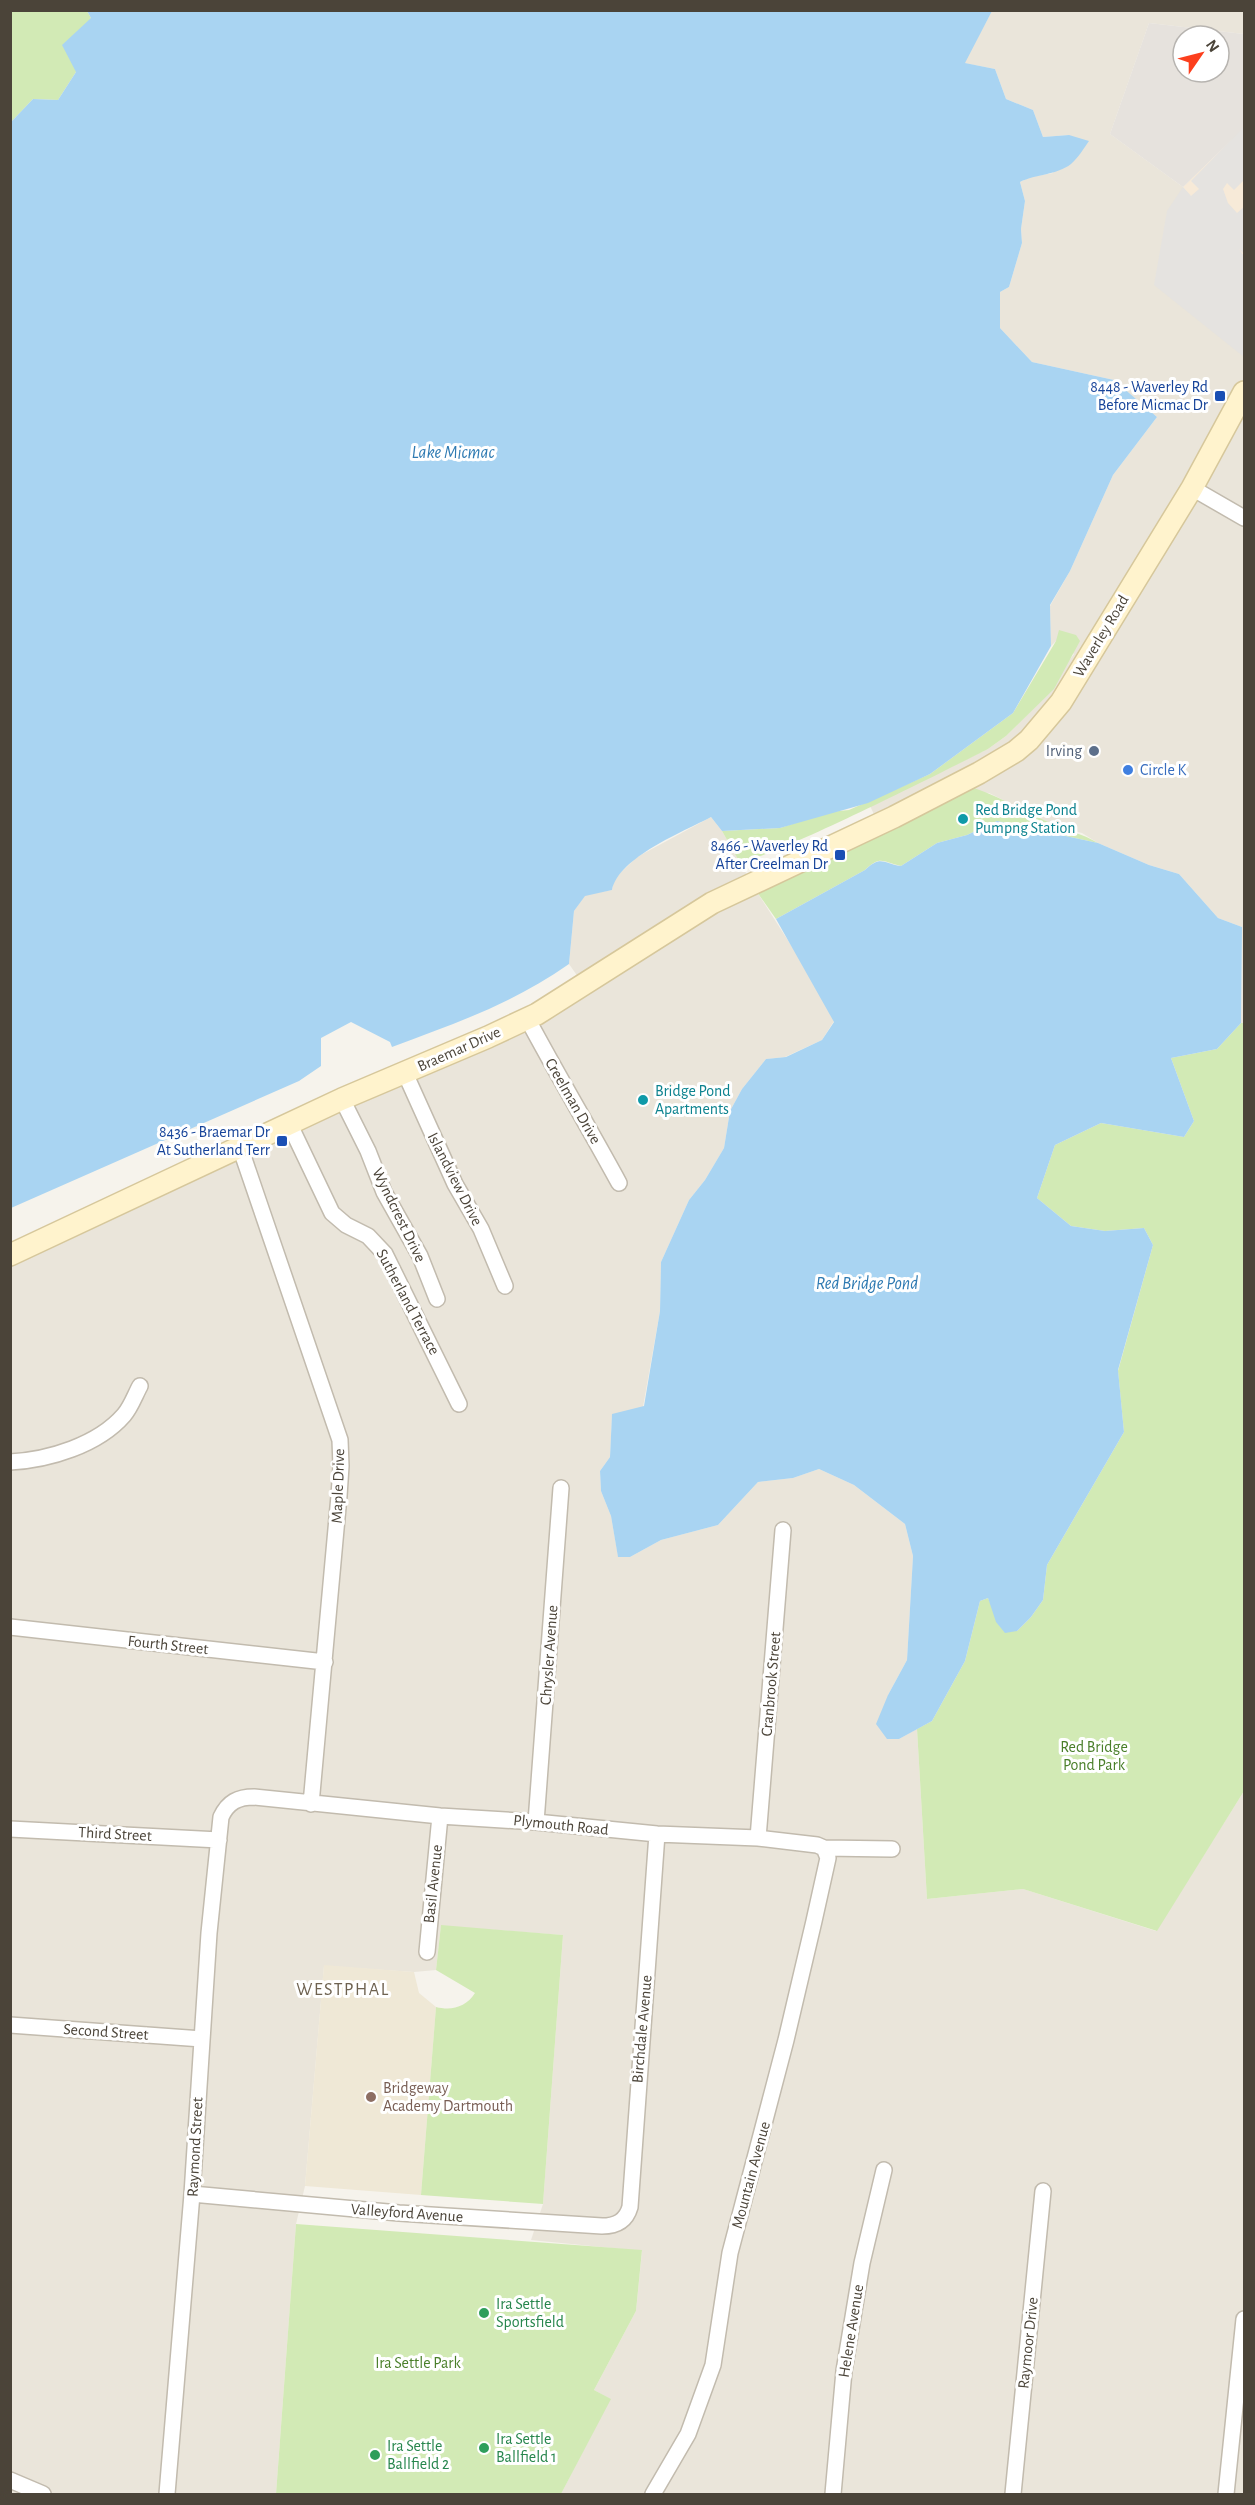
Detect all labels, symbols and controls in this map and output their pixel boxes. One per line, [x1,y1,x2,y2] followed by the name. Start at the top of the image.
[1171,24,1231,84] north arrow
[1203,37,1222,55] text: N
[1090,379,1209,413] place label: 8448 - Waverley Rd Before Micmac Dr
[1213,389,1227,403] marker: 8448 - Waverley Rd Before Micmac Dr
[412,444,495,462] water label: Lake Micmac
[1070,592,1132,680] street label: Waverley Road
[1046,743,1082,759] place label: Irving
[1087,744,1101,758] marker: Irving
[1140,762,1186,778] place label: Circle K
[1121,763,1135,777] marker: Circle K
[975,802,1077,836] place label: Red Bridge Pond Pumpng Station
[956,812,970,826] marker: Red Bridge Pond Pumpng Station
[710,838,829,872] place label: 8466 - Waverley Rd After Creelman Dr
[833,848,847,862] marker: 8466 - Waverley Rd After Creelman Dr
[415,1024,503,1074] street label: Braemar Drive
[542,1055,604,1147] street label: Creelman Drive
[655,1083,730,1117] place label: Bridge Pond Apartments
[636,1093,650,1107] marker: Bridge Pond Apartments
[157,1124,271,1158] place label: 8436 - Braemar Dr At Sutherland Terr
[425,1130,485,1228] street label: Islandview Drive
[275,1134,289,1148] marker: 8436 - Braemar Dr At Sutherland Terr
[368,1165,429,1265] street label: Wyndcrest Drive
[373,1246,443,1358] street label: Sutherland Terrace
[816,1275,918,1293] water label: Red Bridge Pond
[329,1448,347,1524] street label: Maple Drive
[538,1604,561,1706] street label: Chrysler Avenue
[758,1631,784,1737] street label: Cranbrook Street
[127,1633,209,1657] street label: Fourth Street
[1060,1739,1128,1773] park label: Red Bridge Pond Park
[512,1812,609,1839] street label: Plymouth Road
[78,1824,152,1844] street label: Third Street
[421,1844,445,1924] street label: Basil Avenue
[629,1974,655,2084] street label: Birchdale Avenue
[296,1981,390,1999] district label: WESTPHAL
[63,2021,149,2043] street label: Second Street
[383,2080,513,2115] place label: Bridgeway Academy Dartmouth
[364,2090,378,2104] marker: Bridgeway Academy Dartmouth
[184,2097,207,2197] street label: Raymond Street
[729,2120,773,2230] street label: Mountain Avenue
[350,2201,464,2226] street label: Valleyford Avenue
[836,2283,866,2379] street label: Helene Avenue
[496,2296,564,2330] place label: Ira Settle Sportsfield
[1015,2296,1042,2390] street label: Raymoor Drive
[477,2306,491,2320] marker: Ira Settle Sportsfield
[375,2355,461,2371] park label: Ira Settle Park
[496,2431,557,2465] place label: Ira Settle Ballfield 1
[387,2438,449,2472] place label: Ira Settle Ballfield 2
[477,2441,491,2455] marker: Ira Settle Ballfield 1
[368,2448,382,2462] marker: Ira Settle Ballfield 2

